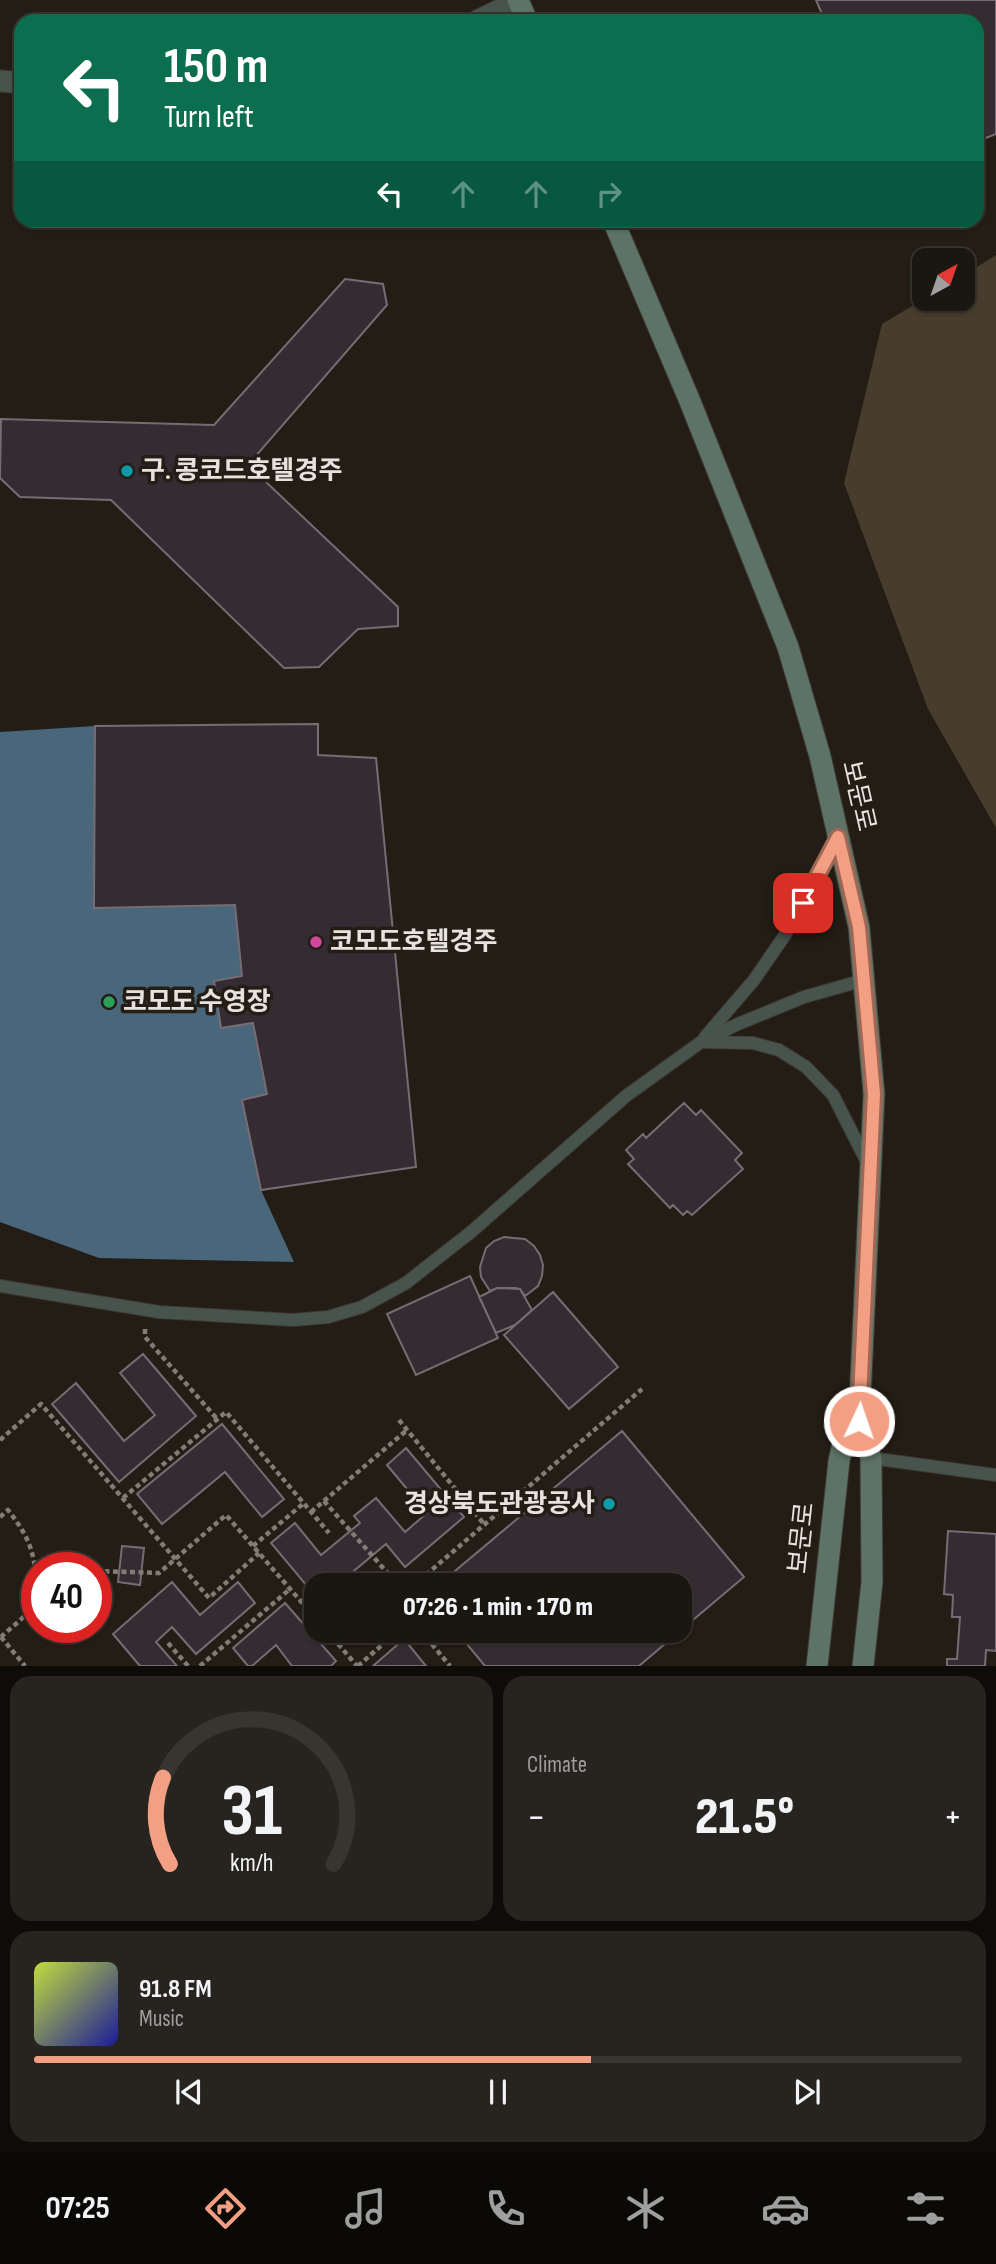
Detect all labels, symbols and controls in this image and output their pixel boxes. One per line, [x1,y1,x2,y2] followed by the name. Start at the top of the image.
[164,38,268,97] text: 150 m
[49,42,140,133] icon: left
[164,98,254,137] text: Turn left
[371,175,409,213] icon: left
[444,175,482,213] icon: ahead
[517,175,555,213] icon: ahead
[590,175,628,213] icon: right
[912,248,975,312] north arrow
[912,248,975,311] map controls
[141,456,342,487] place label: 구. 콩코드호텔경주
[119,463,135,479] marker: 구. 콩코드호텔경주
[835,758,881,834] street label: 보문로
[773,873,833,933] pin
[784,884,822,922] icon: arrive
[330,927,497,958] place label: 코모도호텔경주
[308,934,324,950] marker: 코모도호텔경주
[123,987,271,1018] place label: 코모도 수영장
[101,994,117,1010] marker: 코모도 수영장
[822,1384,896,1458] position arrow
[404,1489,595,1520] place label: 경상북도관광공사
[601,1496,617,1512] marker: 경상북도관광공사
[783,1501,821,1575] street label: 보문로
[21,1552,112,1643] speed limit sign: 40
[403,1592,593,1623] text: 07:26 · 1 min · 170 m
[527,1751,587,1779] text: Climate
[221,1769,282,1857] text: 31
[695,1786,794,1849] text: 21.5°
[527,1795,546,1840] text: −
[943,1795,962,1840] text: +
[230,1848,273,1879] text: km/h
[139,1974,212,2005] text: 91.8 FM
[139,2005,184,2033] text: Music
[170,2073,208,2111] icon: previous
[479,2073,517,2111] icon: pause
[788,2073,826,2111] icon: next
[201,2184,250,2233] icon: directions
[341,2184,390,2233] icon: music
[481,2184,530,2233] icon: phone
[621,2184,670,2233] icon: climate
[761,2184,810,2233] icon: car
[901,2184,950,2233] icon: filters
[46,2189,110,2228] text: 07:25

